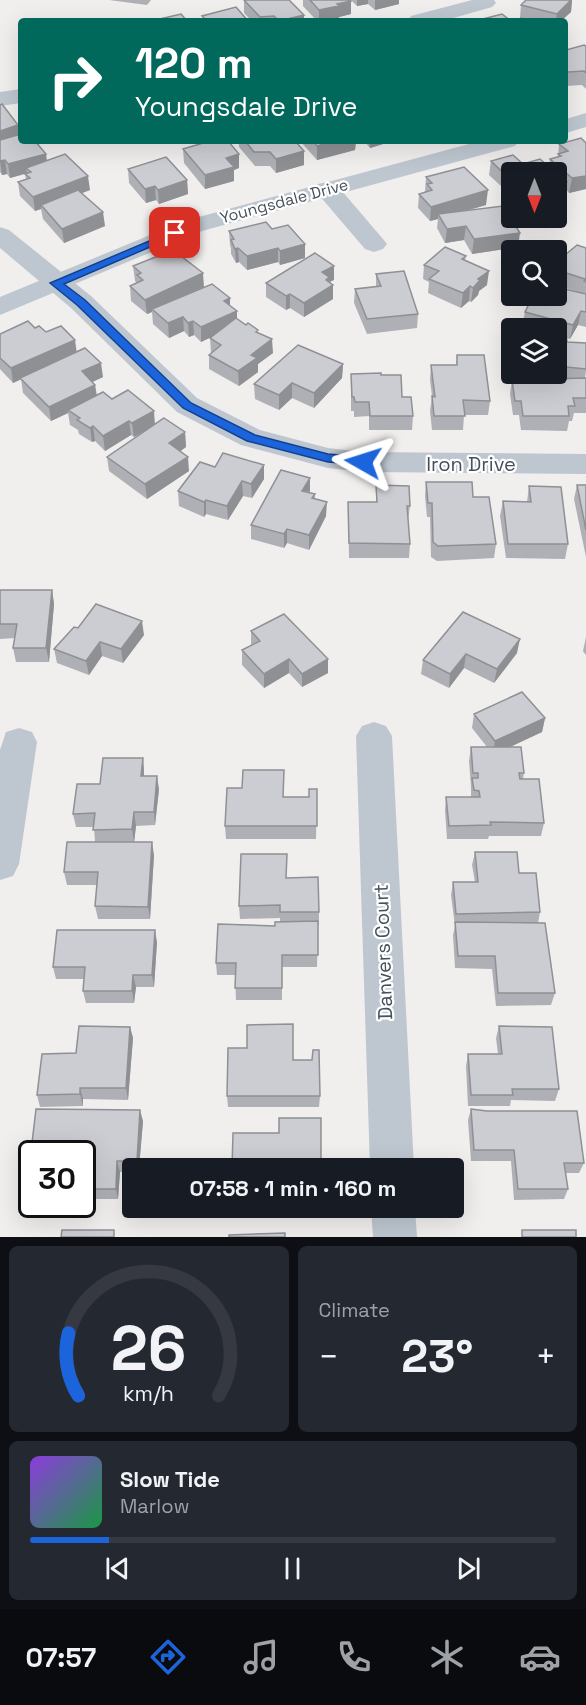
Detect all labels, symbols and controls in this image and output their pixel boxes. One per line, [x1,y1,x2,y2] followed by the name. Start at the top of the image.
[135,37,253,90] text: 120 m
[36,42,114,120] icon: right
[135,89,358,124] text: Youngsdale Drive
[501,162,567,228] north arrow
[501,162,567,384] map controls
[218,174,350,228] street label: Youngsdale Drive
[149,207,200,258] pin
[158,216,191,249] icon: arrive
[501,240,567,306] button: search
[501,318,567,384] button: layers
[331,430,395,494] position arrow
[426,451,516,477] street label: Iron Drive
[368,884,398,1020] street label: Danvers Court
[18,1140,96,1218] speed limit sign: 30
[190,1174,396,1202] text: 07:58 · 1 min · 160 m
[319,1297,390,1323] text: Climate
[111,1309,187,1388] text: 26
[401,1328,473,1385] text: 23°
[319,1336,339,1378] text: −
[536,1336,556,1378] text: +
[123,1380,174,1407] text: km/h
[120,1465,220,1493] text: Slow Tide
[120,1493,189,1519] text: Marlow
[101,1552,134,1585] icon: previous
[276,1552,309,1585] icon: pause
[452,1552,485,1585] icon: next
[147,1636,189,1678] icon: directions
[240,1636,282,1678] icon: music
[333,1636,375,1678] icon: phone
[426,1636,468,1678] icon: climate
[519,1636,561,1678] icon: car
[25,1640,96,1675] text: 07:57

